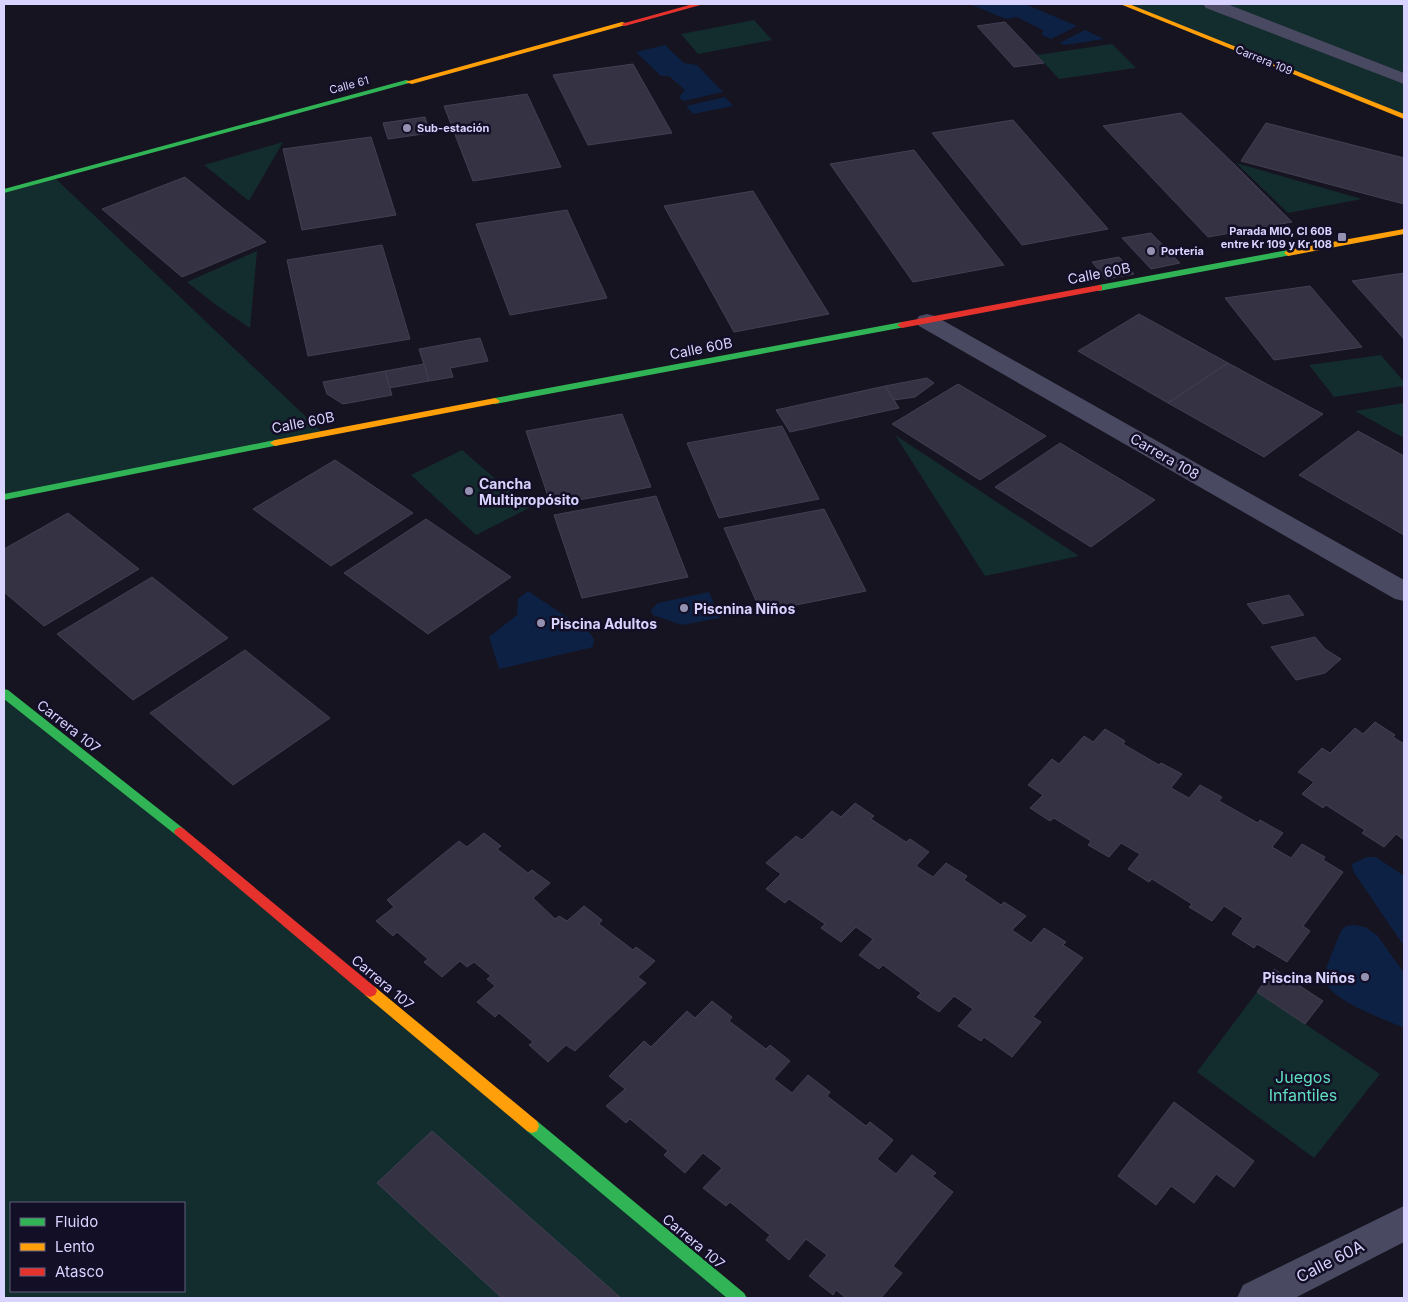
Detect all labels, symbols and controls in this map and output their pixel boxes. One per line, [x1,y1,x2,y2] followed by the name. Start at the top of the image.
[1233,42,1295,78] street label: Carrera 109
[328,73,370,97] street label: Calle 61
[417,121,490,135] place label: Sub-estación
[401,122,413,134] marker: Sub-estación
[1221,224,1332,251] place label: Parada MIO, Cl 60B entre Kr 109 y Kr 108
[1336,231,1348,243] marker: Parada MIO, Cl 60B entre Kr 109 y Kr 108
[1161,244,1204,258] place label: Porteria
[1145,245,1157,257] marker: Porteria
[1066,259,1132,287] street label: Calle 60B
[668,334,734,362] street label: Calle 60B
[270,408,336,436] street label: Calle 60B
[1127,429,1203,483] street label: Carrera 108
[479,475,579,508] place label: Cancha Multipropósito
[463,485,475,497] marker: Cancha Multipropósito
[694,600,795,617] place label: Piscnina Niños
[678,602,690,614] marker: Piscnina Niños
[551,615,657,632] place label: Piscina Adultos
[535,617,547,629] marker: Piscina Adultos
[34,696,104,756] street label: Carrera 107
[348,951,418,1013] street label: Carrera 107
[1262,969,1355,986] place label: Piscina Niños
[1359,971,1371,983] marker: Piscina Niños
[1269,1067,1337,1105] park label: Juegos Infantiles
[10,1202,185,1292] legend
[659,1210,729,1272] street label: Carrera 107
[55,1212,98,1231] text: Fluido
[1293,1235,1367,1287] street label: Calle 60A
[55,1237,95,1256] text: Lento
[55,1262,104,1281] text: Atasco

